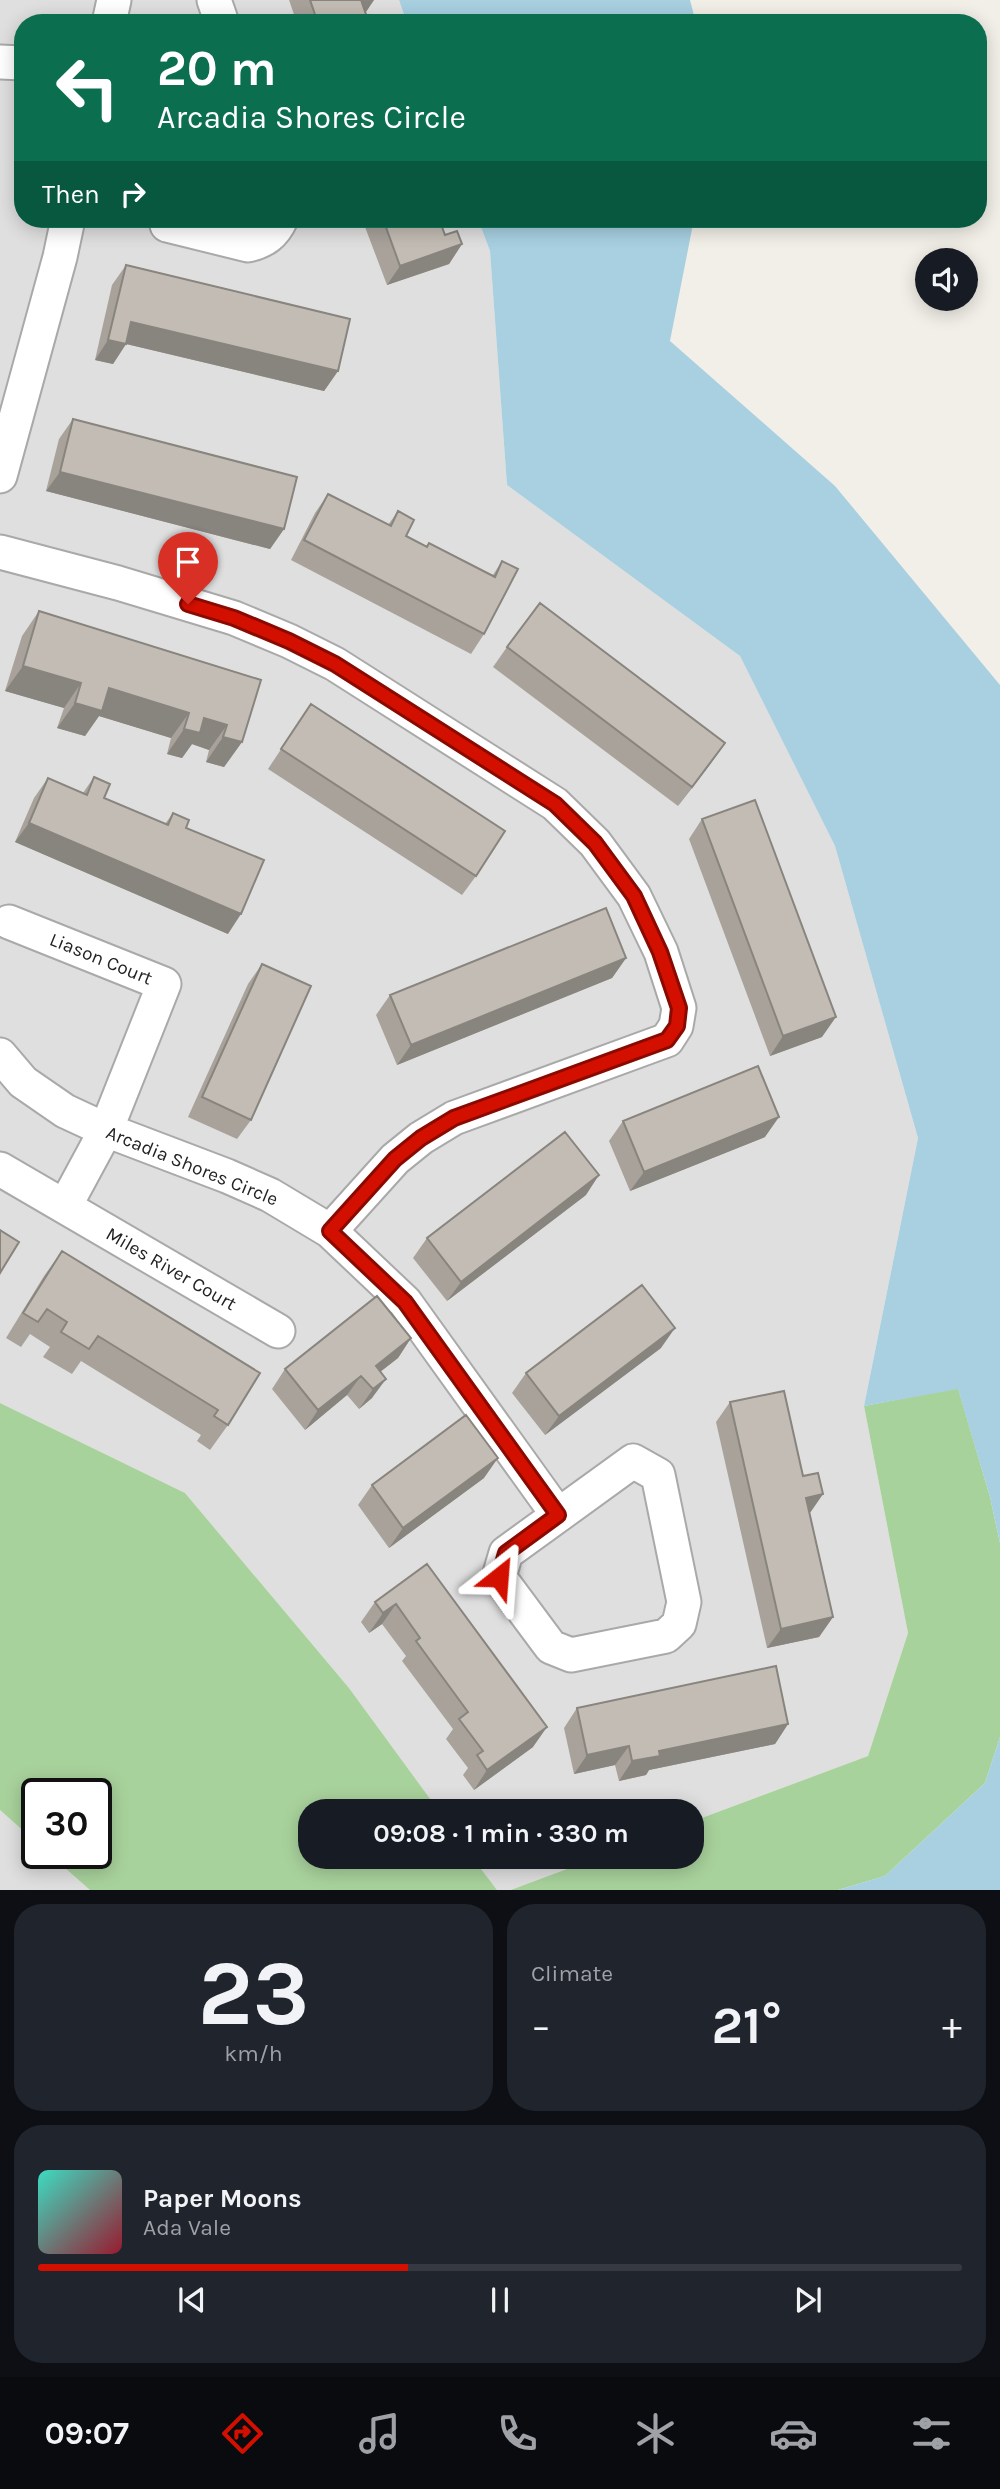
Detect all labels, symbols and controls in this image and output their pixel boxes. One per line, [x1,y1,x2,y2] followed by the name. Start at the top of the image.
[157,40,277,97] text: 20 m
[42,42,133,133] icon: left
[157,99,466,136] text: Arcadia Shores Circle
[114,175,152,213] icon: right
[42,179,100,210] text: Then
[915,248,978,311] map controls
[915,248,978,311] button: sound
[158,532,218,604] pin
[169,543,207,581] icon: arrive
[46,928,156,990] street label: Liason Court
[103,1121,281,1211] street label: Arcadia Shores Circle
[102,1223,240,1315] street label: Miles River Court
[462,1540,536,1614] position arrow
[21,1778,112,1869] speed limit sign: 30
[373,1818,629,1849] text: 09:08 · 1 min · 330 m
[198,1941,309,2047] text: 23
[531,1960,613,1987] text: Climate
[711,1995,782,2056] text: 21°
[531,2004,551,2049] text: −
[942,2004,962,2049] text: +
[224,2040,283,2067] text: km/h
[143,2183,302,2214] text: Paper Moons
[143,2214,231,2241] text: Ada Vale
[173,2281,211,2319] icon: previous
[481,2281,519,2319] icon: pause
[789,2281,827,2319] icon: next
[218,2409,267,2458] icon: directions
[355,2409,404,2458] icon: music
[493,2409,542,2458] icon: phone
[631,2409,680,2458] icon: climate
[769,2409,818,2458] icon: car
[907,2409,956,2458] icon: filters
[44,2415,129,2452] text: 09:07

